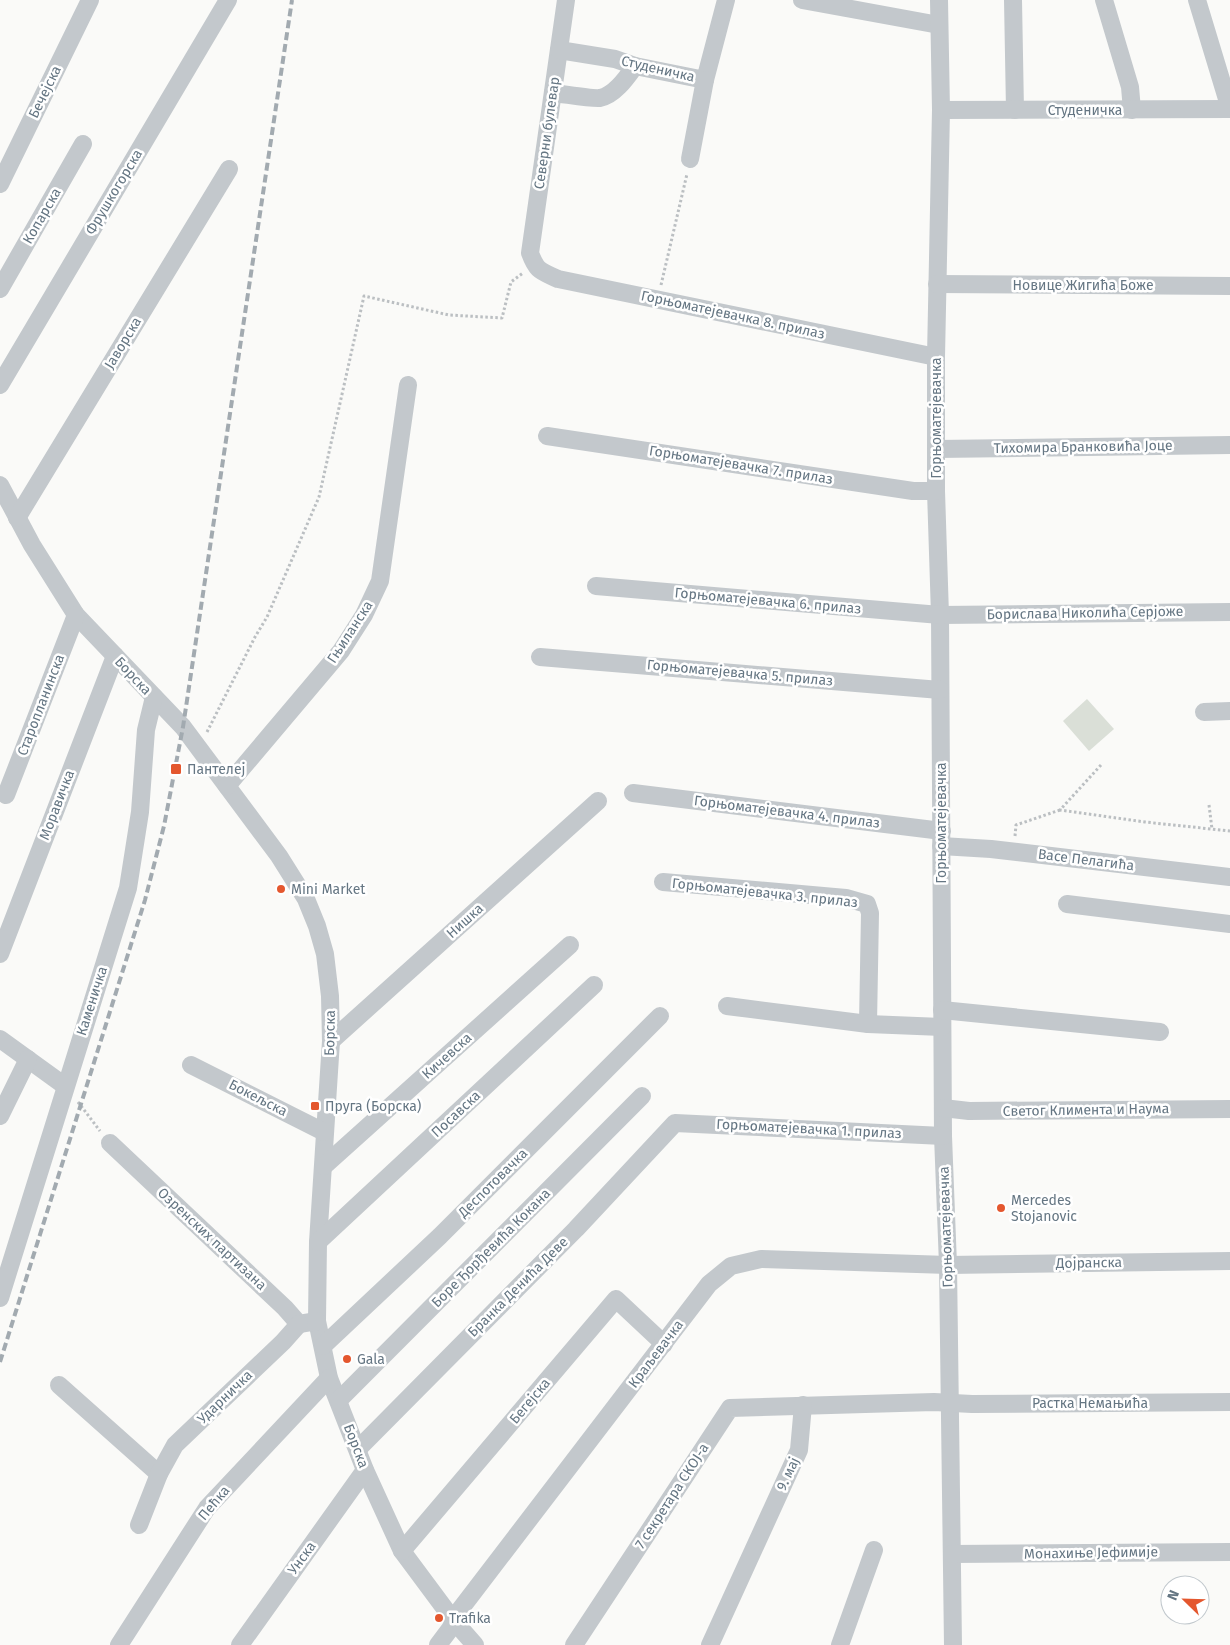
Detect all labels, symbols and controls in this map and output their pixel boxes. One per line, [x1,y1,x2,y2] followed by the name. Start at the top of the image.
[620,52,696,86] street label: Студеничка
[25,63,65,121] street label: Бечејска
[531,76,563,190] street label: Северни булевар
[1048,102,1122,119] street label: Студеничка
[82,146,146,238] street label: Фрушкогорска
[19,185,65,247] street label: Копарска
[1012,277,1154,294] street label: Новице Жигића Боже
[639,287,827,343] street label: Горњоматејевачка 8. прилаз
[101,314,145,372] street label: Јаворска
[928,357,945,479] street label: Горњоматејевачка
[993,437,1173,457] street label: Тихомира Бранковића Јоце
[648,442,834,488] street label: Горњоматејевачка 7. прилаз
[674,584,862,618] street label: Горњоматејевачка 6. прилаз
[323,598,377,666] street label: Гњиланска
[987,603,1183,623] street label: Борислава Николића Серјоже
[14,652,68,758] street label: Старопланинска
[111,653,155,699] street label: Борска
[646,656,834,690] street label: Горњоматејевачка 5. прилаз
[187,761,245,778] place label: Пантелеј
[169,762,183,776] marker: Пантелеј
[933,762,950,884] street label: Горњоматејевачка
[36,768,78,842] street label: Моравичка
[693,792,881,832] street label: Горњоматејевачка 4. прилаз
[1037,846,1135,874] street label: Васе Пелагића
[671,875,859,911] street label: Горњоматејевачка 3. прилаз
[291,881,366,898] place label: Mini Market
[275,883,287,895] marker: Mini Market
[443,900,487,942] street label: Нишка
[73,964,111,1038] street label: Каменичка
[321,1010,339,1056] street label: Борска
[419,1029,475,1083] street label: Кичевска
[226,1076,290,1120] street label: Бокељска
[428,1087,484,1141] street label: Посавска
[325,1098,421,1115] place label: Пруга (Борска)
[309,1100,321,1112] marker: Пруга (Борска)
[1003,1100,1169,1120] street label: Светог Климента и Наума
[716,1116,902,1142] street label: Горњоматејевачка 1. прилаз
[454,1145,531,1222] street label: Деспотовачка
[935,1166,957,1288] street label: Горњоматејевачка
[154,1184,270,1294] street label: Озренских партизана
[428,1185,554,1311] street label: Боре Ђорђевића Кокана
[1011,1192,1077,1225] place label: Mercedes Stojanovic
[995,1202,1007,1214] marker: Mercedes Stojanovic
[464,1233,572,1341] street label: Бранка Денића Деве
[1055,1254,1122,1272] street label: Дојранска
[625,1317,687,1391] street label: Краљевачка
[357,1351,385,1368] place label: Gala
[341,1353,353,1365] marker: Gala
[194,1367,256,1427] street label: Ударничка
[506,1375,554,1427] street label: Бегејска
[1032,1395,1148,1412] street label: Растка Немањића
[340,1421,372,1471] street label: Борска
[632,1440,712,1552] street label: 7 секретара СКОЈ-а
[773,1454,803,1494] street label: 9. мај
[195,1482,233,1524] street label: Пећка
[284,1538,320,1578] street label: Унска
[1024,1543,1158,1563] street label: Монахиње Јефимије
[1160,1575,1210,1625] north arrow
[1164,1588,1183,1603] text: N
[449,1610,491,1627] place label: Trafika
[433,1612,445,1624] marker: Trafika

